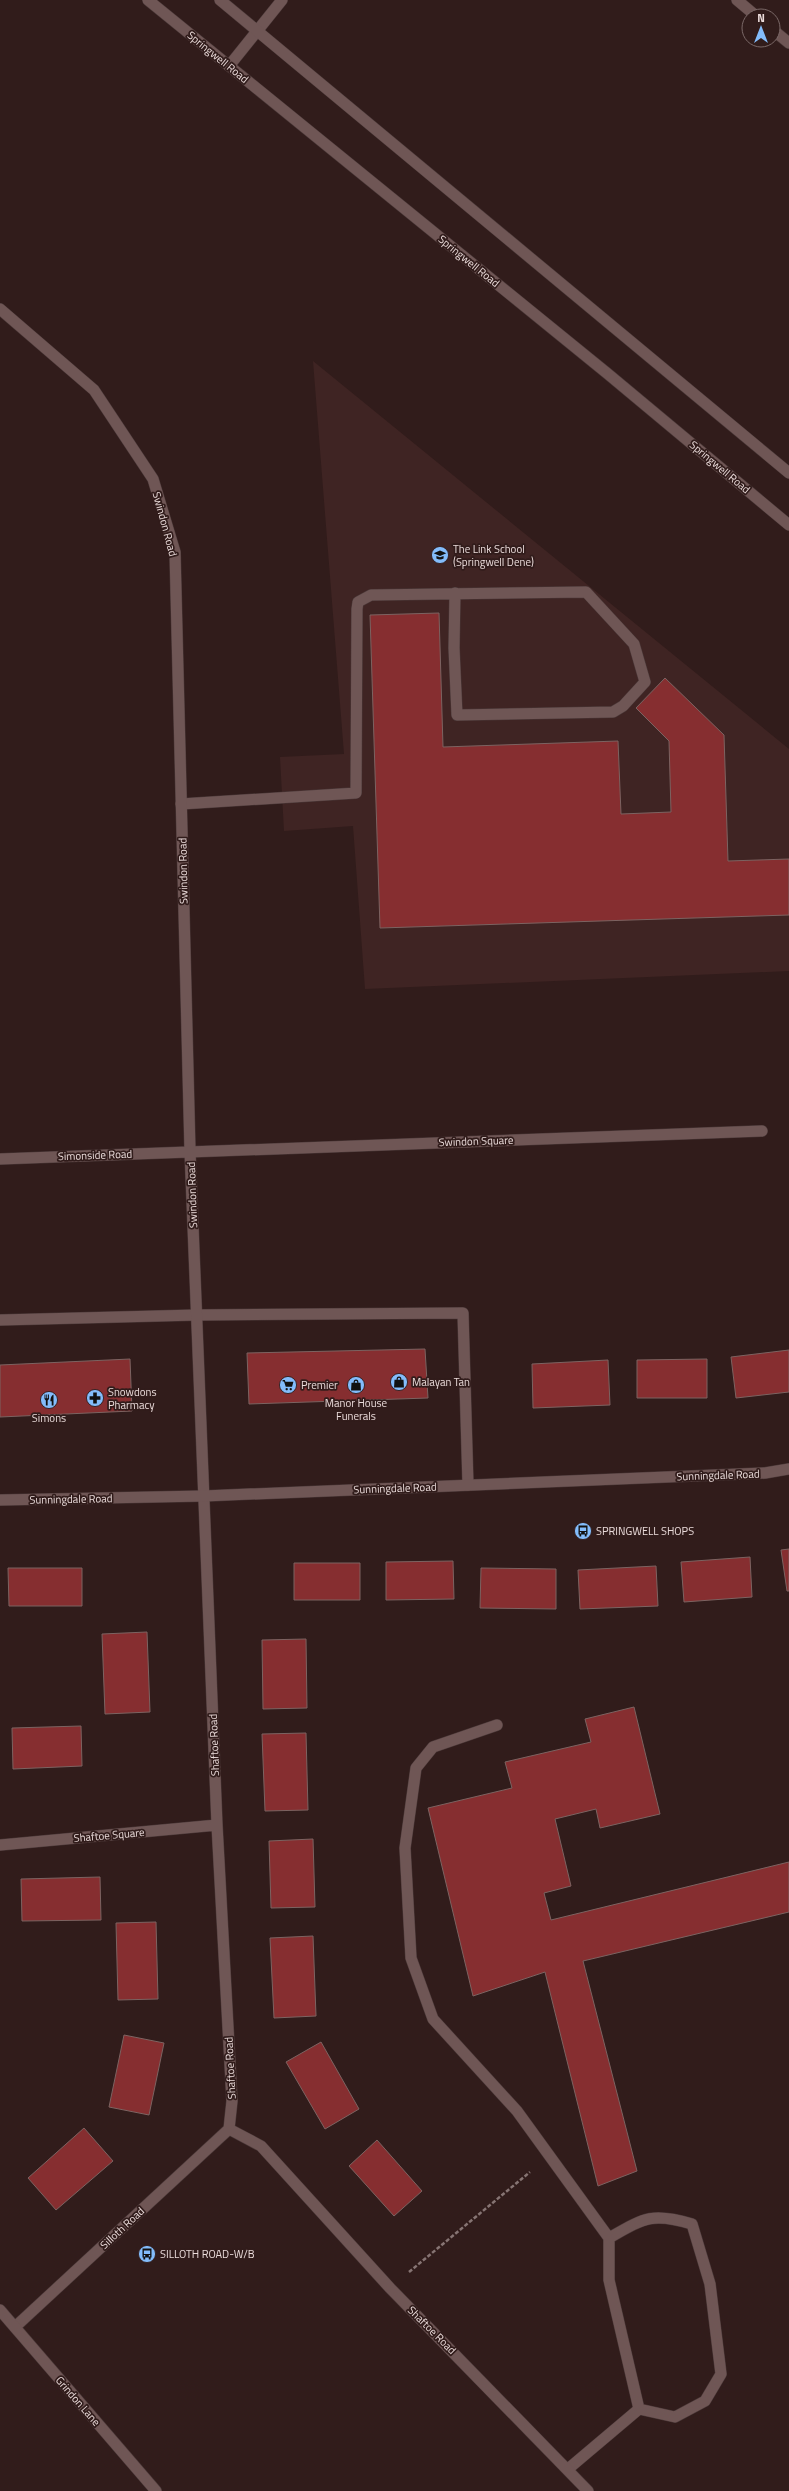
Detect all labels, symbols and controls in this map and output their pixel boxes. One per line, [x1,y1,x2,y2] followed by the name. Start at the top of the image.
[741,8,781,48] north arrow
[757,10,765,26] text: N
[184,27,252,87] street label: Springwell Road
[435,231,503,291] street label: Springwell Road
[686,437,754,497] street label: Springwell Road
[149,490,181,558] street label: Swindon Road
[453,541,534,570] place label: The Link School (Springwell Dene)
[430,545,450,565] school or university icon: The Link School (Springwell Dene)
[174,838,192,904] street label: Swindon Road
[438,1132,514,1150] street label: Swindon Square
[58,1146,133,1164] street label: Simonside Road
[183,1161,201,1228] street label: Swindon Road
[389,1372,409,1392] shop icon: Malayan Tan
[412,1374,470,1390] place label: Malayan Tan
[278,1375,298,1395] supermarket icon: Premier
[346,1375,366,1395] shop icon: Manor House Funerals
[301,1377,338,1393] place label: Premier
[108,1384,157,1413] place label: Snowdons Pharmacy
[85,1388,105,1408] pharmacy icon: Snowdons Pharmacy
[39,1390,59,1410] restaurant icon: Simons
[325,1395,388,1424] place label: Manor House Funerals
[32,1410,66,1426] place label: Simons
[676,1466,760,1484] street label: Sunningdale Road
[353,1479,437,1497] street label: Sunningdale Road
[29,1490,113,1508] street label: Sunningdale Road
[573,1521,593,1541] bus stop icon: SPRINGWELL SHOPS
[596,1523,694,1539] place label: SPRINGWELL SHOPS
[205,1713,223,1777] street label: Shaftoe Road
[73,1824,146,1846] street label: Shaftoe Square
[220,2036,240,2100] street label: Shaftoe Road
[96,2203,148,2253] street label: Silloth Road
[137,2244,157,2264] bus stop icon: SILLOTH ROAD-W/B
[160,2246,255,2262] place label: SILLOTH ROAD-W/B
[404,2302,460,2358] street label: Shaftoe Road
[52,2373,104,2430] street label: Grindon Lane

